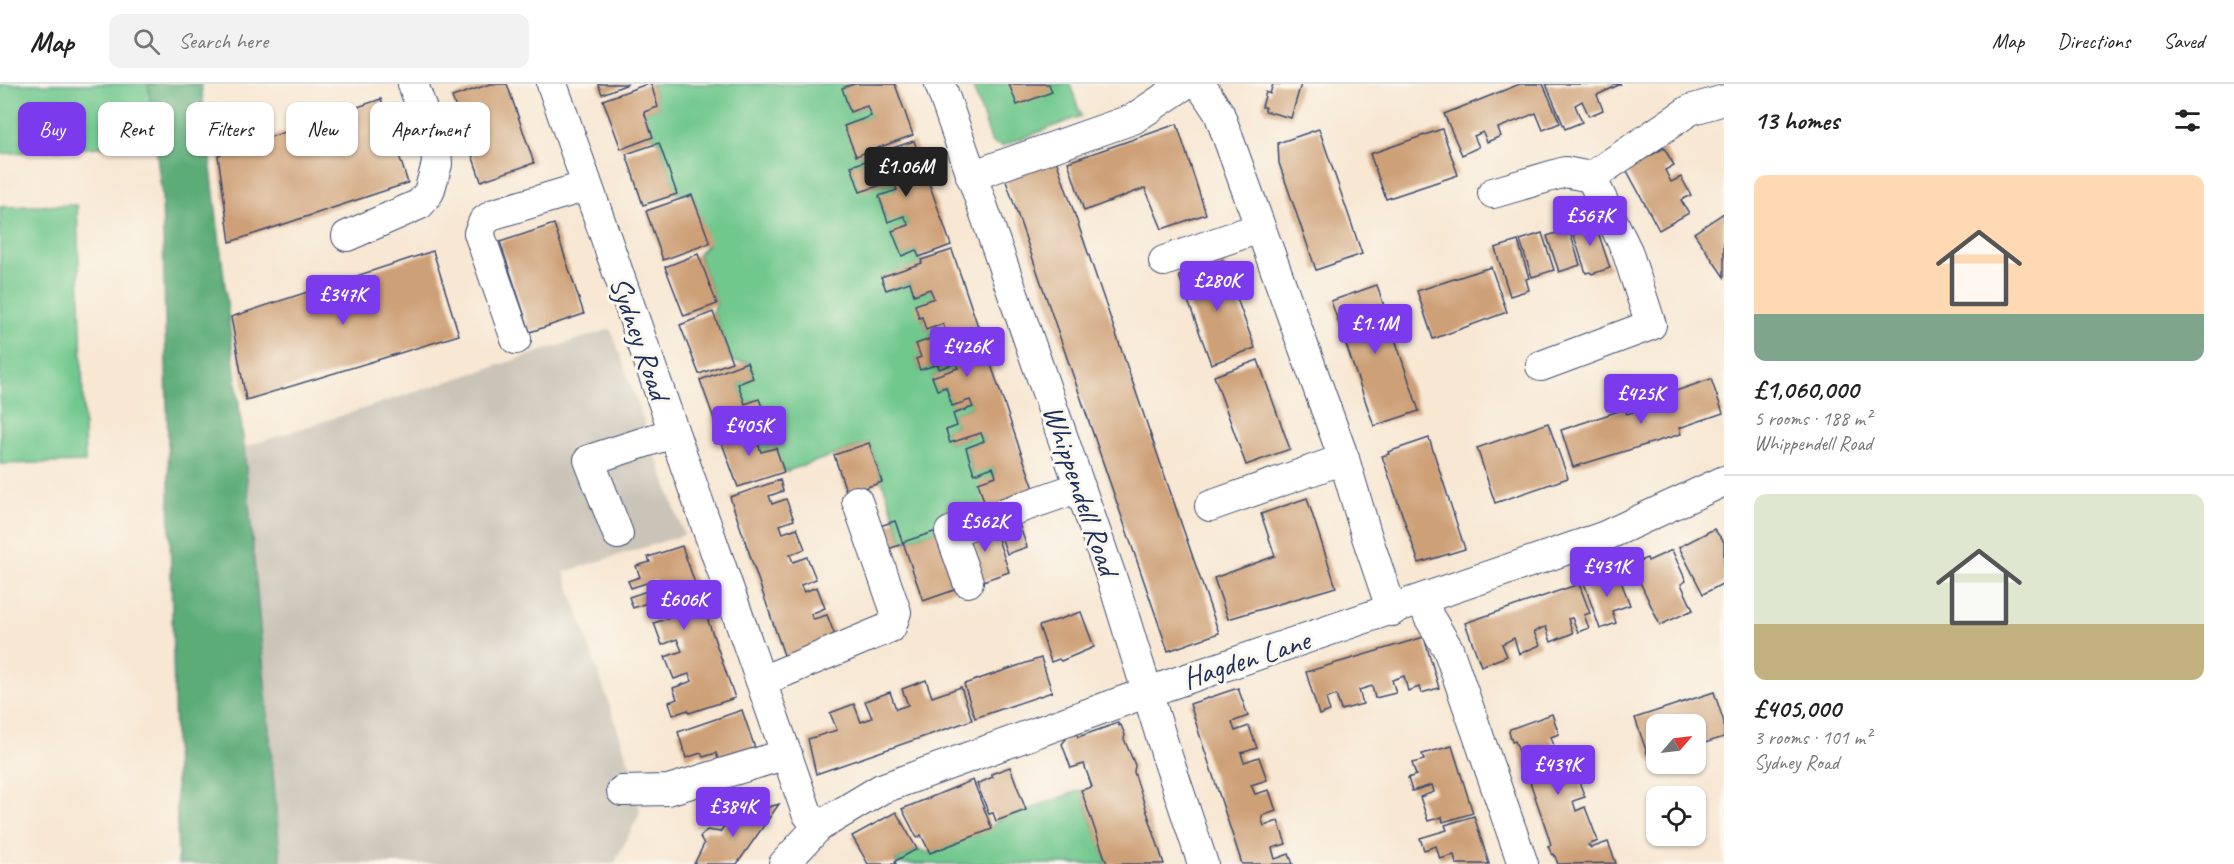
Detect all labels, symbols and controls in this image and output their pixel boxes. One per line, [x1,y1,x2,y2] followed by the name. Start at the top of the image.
[109,14,529,68] search box
[30,24,73,59] text: Map
[130,25,163,58] icon: search
[178,27,268,55] text: Search here
[1992,28,2024,54] text: Map
[2057,28,2130,54] text: Directions
[2163,28,2204,54] text: Saved
[18,102,86,156] chip: Buy
[98,102,174,156] chip: Rent
[186,102,274,156] chip: Filters
[286,102,358,156] chip: New
[370,102,490,156] chip: Apartment
[1754,104,1839,137] text: 13 homes
[2171,104,2204,137] icon: filters
[857,147,955,198] pin: £1.06M
[879,154,933,179] text: £1.06M
[1548,196,1632,247] pin: £567K
[1567,203,1613,228] text: £567K
[1925,214,2033,322] icon: home
[1175,261,1259,312] pin: £280K
[1194,268,1240,293] text: £280K
[601,272,680,408] street label: Sydney Road
[301,275,385,326] pin: £347K
[320,282,366,307] text: £347K
[1333,304,1417,355] pin: £1.1M
[1352,311,1398,336] text: £1.1M
[925,327,1009,378] pin: £426K
[944,334,990,359] text: £426K
[1754,373,1858,406] text: £1,060,000
[1599,374,1683,425] pin: £425K
[1618,381,1664,406] text: £425K
[1034,400,1129,584] street label: Whippendell Road
[707,406,791,457] pin: £405K
[1754,406,1871,431] text: 5 rooms · 188 m²
[726,413,772,438] text: £405K
[1754,431,1872,456] text: Whippendell Road
[943,502,1027,553] pin: £562K
[962,509,1008,534] text: £562K
[1925,533,2033,641] icon: home
[1565,547,1649,598] pin: £431K
[1584,554,1630,579] text: £431K
[642,580,726,631] pin: £606K
[661,587,708,612] text: £606K
[1178,620,1316,697] street label: Hagden Lane
[1754,692,1841,725] text: £405,000
[1646,714,1706,774] north arrow
[1646,714,1706,846] map controls
[1754,725,1871,750] text: 3 rooms · 101 m²
[1516,745,1600,796] pin: £439K
[1754,750,1839,775] text: Sydney Road
[1535,752,1581,777] text: £439K
[1646,786,1706,846] button: locate
[691,787,775,838] pin: £384K
[710,794,756,819] text: £384K

